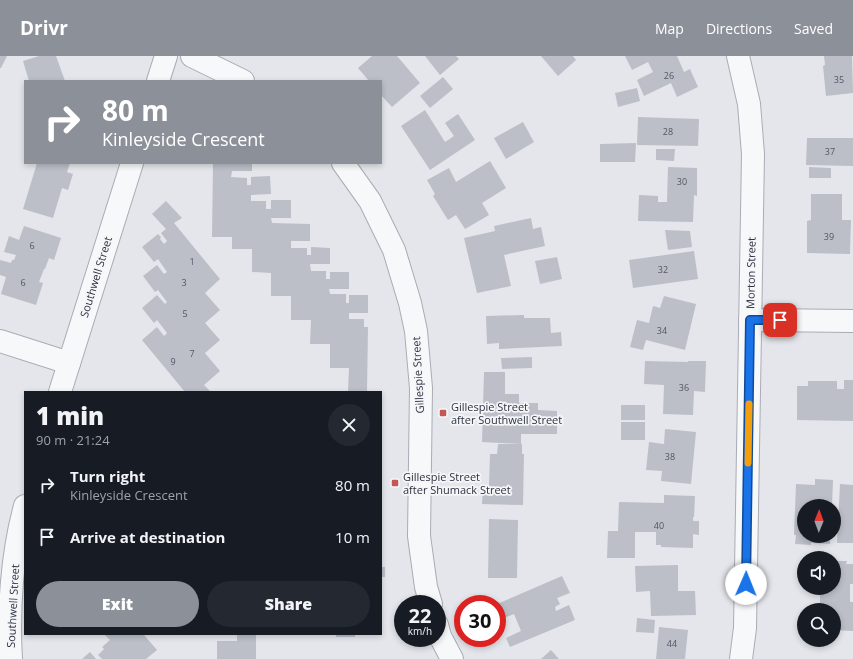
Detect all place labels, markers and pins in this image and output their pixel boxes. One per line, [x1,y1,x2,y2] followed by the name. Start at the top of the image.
[763,303,797,337] pin
[451,399,562,427] place label: Gillespie Street after Southwell Street
[438,408,448,418] marker: Gillespie Street after Southwell Street
[403,469,511,497] place label: Gillespie Street after Shumack Street
[390,478,400,488] marker: Gillespie Street after Shumack Street

